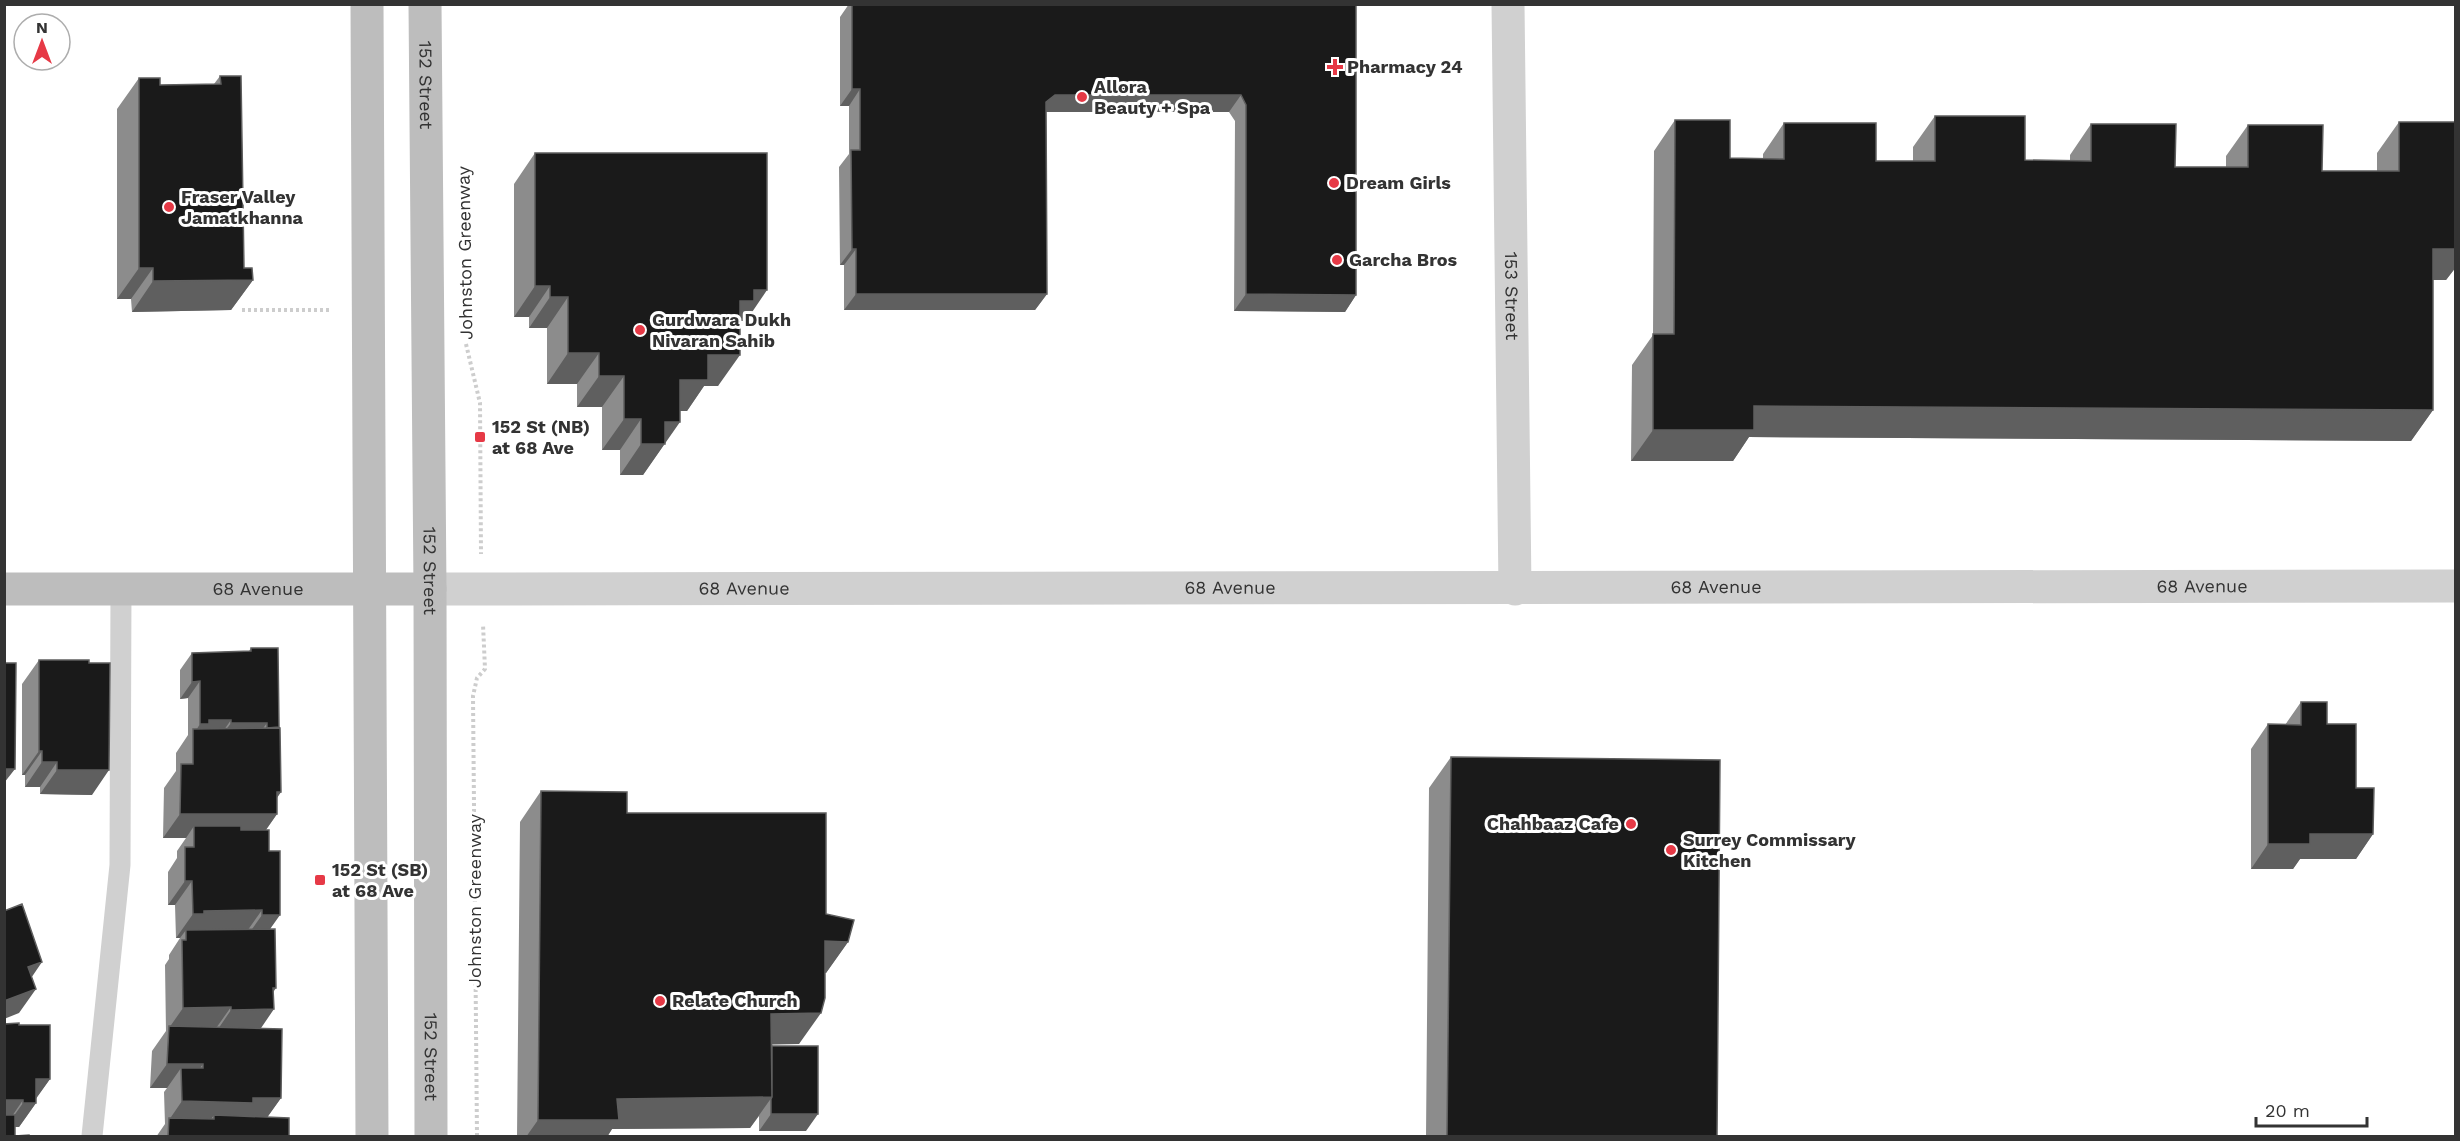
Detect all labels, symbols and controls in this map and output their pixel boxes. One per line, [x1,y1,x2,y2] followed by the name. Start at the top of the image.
[12,12,72,72] north arrow
[36,18,48,37] text: N
[415,41,437,130] street label: 152 Street
[1347,56,1463,77] place label: Pharmacy 24
[1328,60,1342,74] marker: Pharmacy 24
[1094,76,1211,118] place label: Allora Beauty + Spa
[1075,90,1089,104] marker: Allora Beauty + Spa
[452,165,477,340] street label: Johnston Greenway
[1346,172,1451,193] place label: Dream Girls
[1327,176,1341,190] marker: Dream Girls
[181,186,304,228] place label: Fraser Valley Jamatkhanna
[162,200,176,214] marker: Fraser Valley Jamatkhanna
[1349,249,1458,270] place label: Garcha Bros
[1501,252,1523,341] street label: 153 Street
[1330,253,1344,267] marker: Garcha Bros
[652,309,791,351] place label: Gurdwara Dukh Nivaran Sahib
[633,323,647,337] marker: Gurdwara Dukh Nivaran Sahib
[492,416,590,458] place label: 152 St (NB) at 68 Ave
[473,430,487,444] marker: 152 St (NB) at 68 Ave
[419,527,441,616] street label: 152 Street
[2156,575,2248,596] street label: 68 Avenue
[1670,576,1762,597] street label: 68 Avenue
[698,577,790,599] street label: 68 Avenue
[1184,577,1276,598] street label: 68 Avenue
[212,578,304,599] street label: 68 Avenue
[464,813,485,988] street label: Johnston Greenway
[1487,813,1619,834] place label: Chahbaaz Cafe
[1624,817,1638,831] marker: Chahbaaz Cafe
[1683,829,1857,871] place label: Surrey Commissary Kitchen
[1664,843,1678,857] marker: Surrey Commissary Kitchen
[332,859,428,901] place label: 152 St (SB) at 68 Ave
[313,873,327,887] marker: 152 St (SB) at 68 Ave
[672,990,798,1011] place label: Relate Church
[653,994,667,1008] marker: Relate Church
[421,1013,442,1102] street label: 152 Street
[2256,1090,2367,1128] scale bar
[2265,1100,2310,1121] text: 20 m

